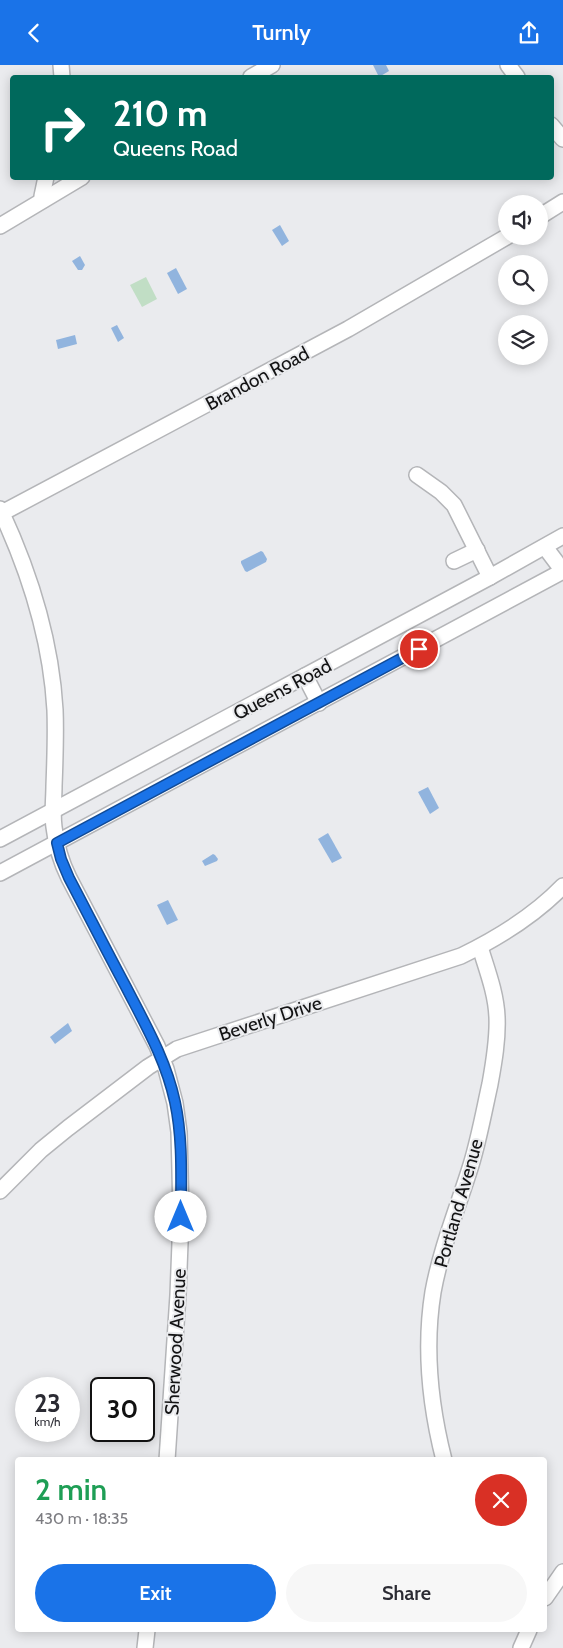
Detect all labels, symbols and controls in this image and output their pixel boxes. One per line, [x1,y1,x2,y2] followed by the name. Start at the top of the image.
[20,19,48,47] icon: back
[252,19,311,46] text: Turnly
[515,19,543,47] icon: share
[113,92,207,135] text: 210 m
[30,95,95,160] icon: right
[113,135,238,162] text: Queens Road
[498,195,548,365] map controls
[498,195,548,245] button: sound
[498,255,548,305] button: search
[498,315,548,365] button: layers
[202,342,313,415] street label: Brandon Road
[398,628,440,670] pin
[405,635,433,663] icon: arrive
[229,654,335,725] street label: Queens Road
[216,991,325,1046] street label: Beverly Drive
[429,1136,488,1270] street label: Portland Avenue
[154,1190,206,1242] position arrow
[160,1268,191,1416] street label: Sherwood Avenue
[90,1377,155,1442] speed limit sign: 30
[34,1388,61,1418] text: 23
[34,1414,61,1429] text: km/h
[35,1471,107,1508] text: 2 min
[475,1474,527,1526] button: close
[35,1509,128,1528] text: 430 m · 18:35
[35,1564,276,1622] button: Exit
[286,1564,527,1622] button: Share

